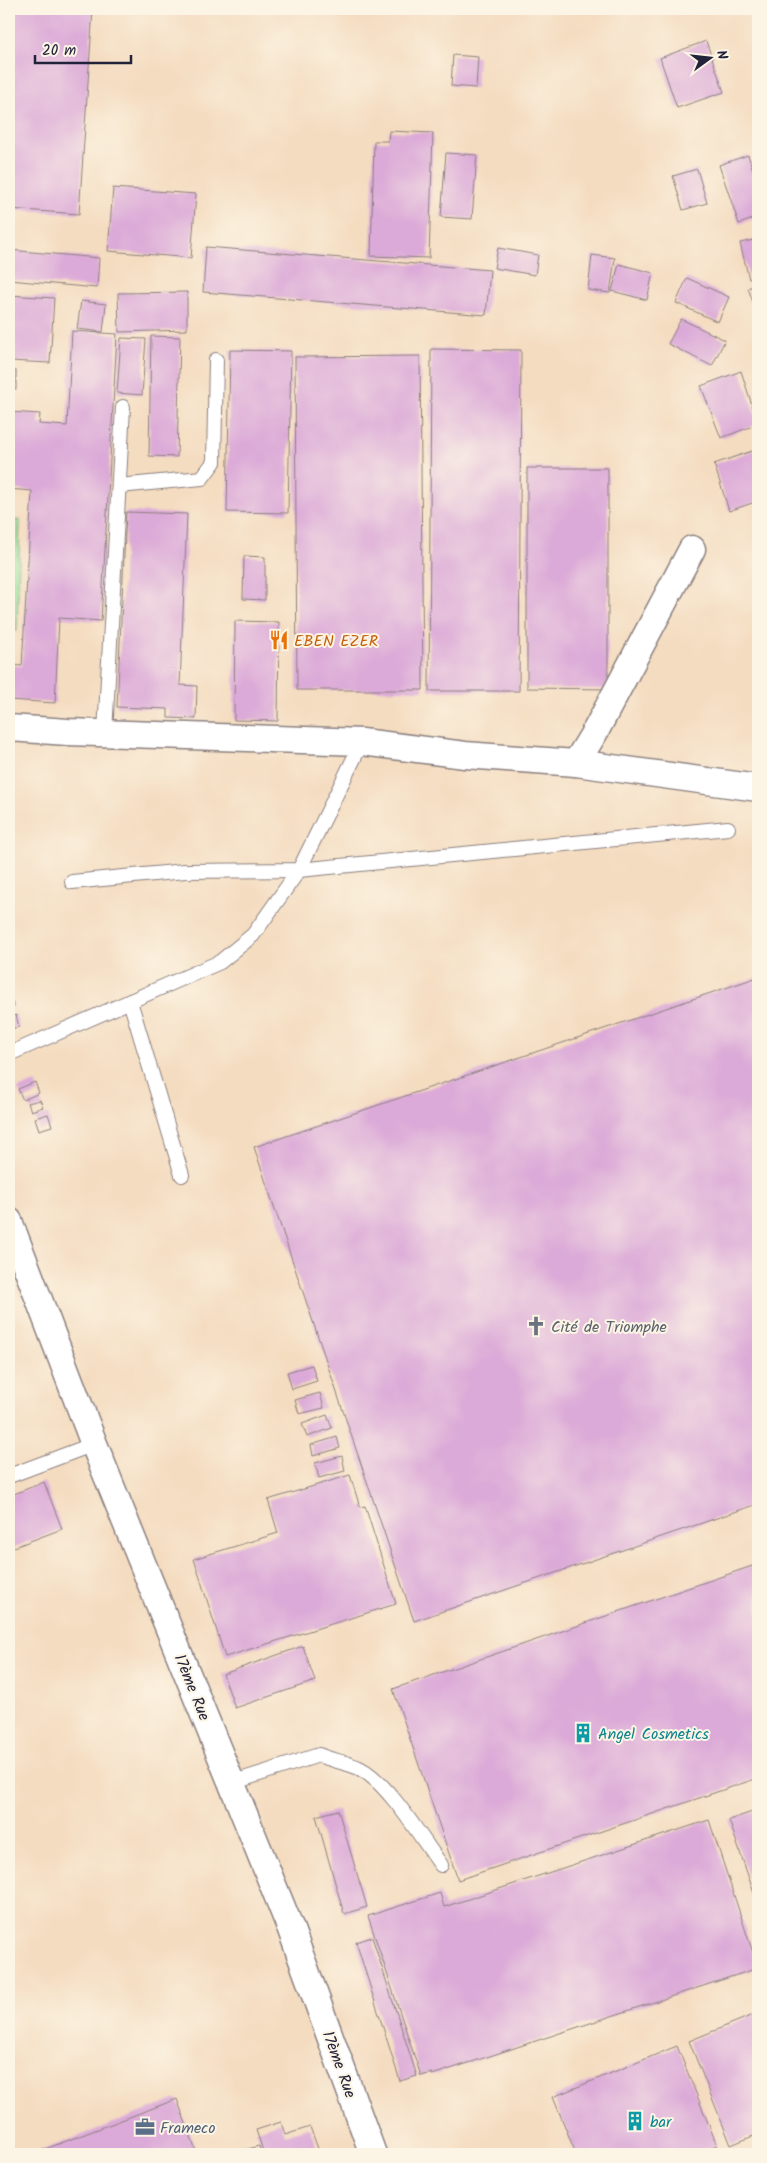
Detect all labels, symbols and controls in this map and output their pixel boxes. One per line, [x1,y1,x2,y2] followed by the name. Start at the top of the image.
[35,32,131,64] scale bar
[684,32,734,82] north arrow
[42,39,76,63] text: 20 m
[710,48,733,62] text: N
[268,629,290,651] restaurant icon: EBEN EZER
[294,629,378,654] place label: EBEN EZER
[525,1315,547,1337] church icon: Cité de Triomphe
[551,1315,667,1340] place label: Cité de Triomphe
[167,1650,216,1725] street label: 17ème Rue
[572,1722,594,1744] building icon: Angel Cosmetics
[598,1722,709,1747] place label: Angel Cosmetics
[315,2027,362,2102] street label: 17ème Rue
[624,2110,646,2132] building icon: bar
[650,2110,673,2135] place label: bar
[134,2116,156,2138] office icon: Frameco
[160,2116,215,2141] place label: Frameco

